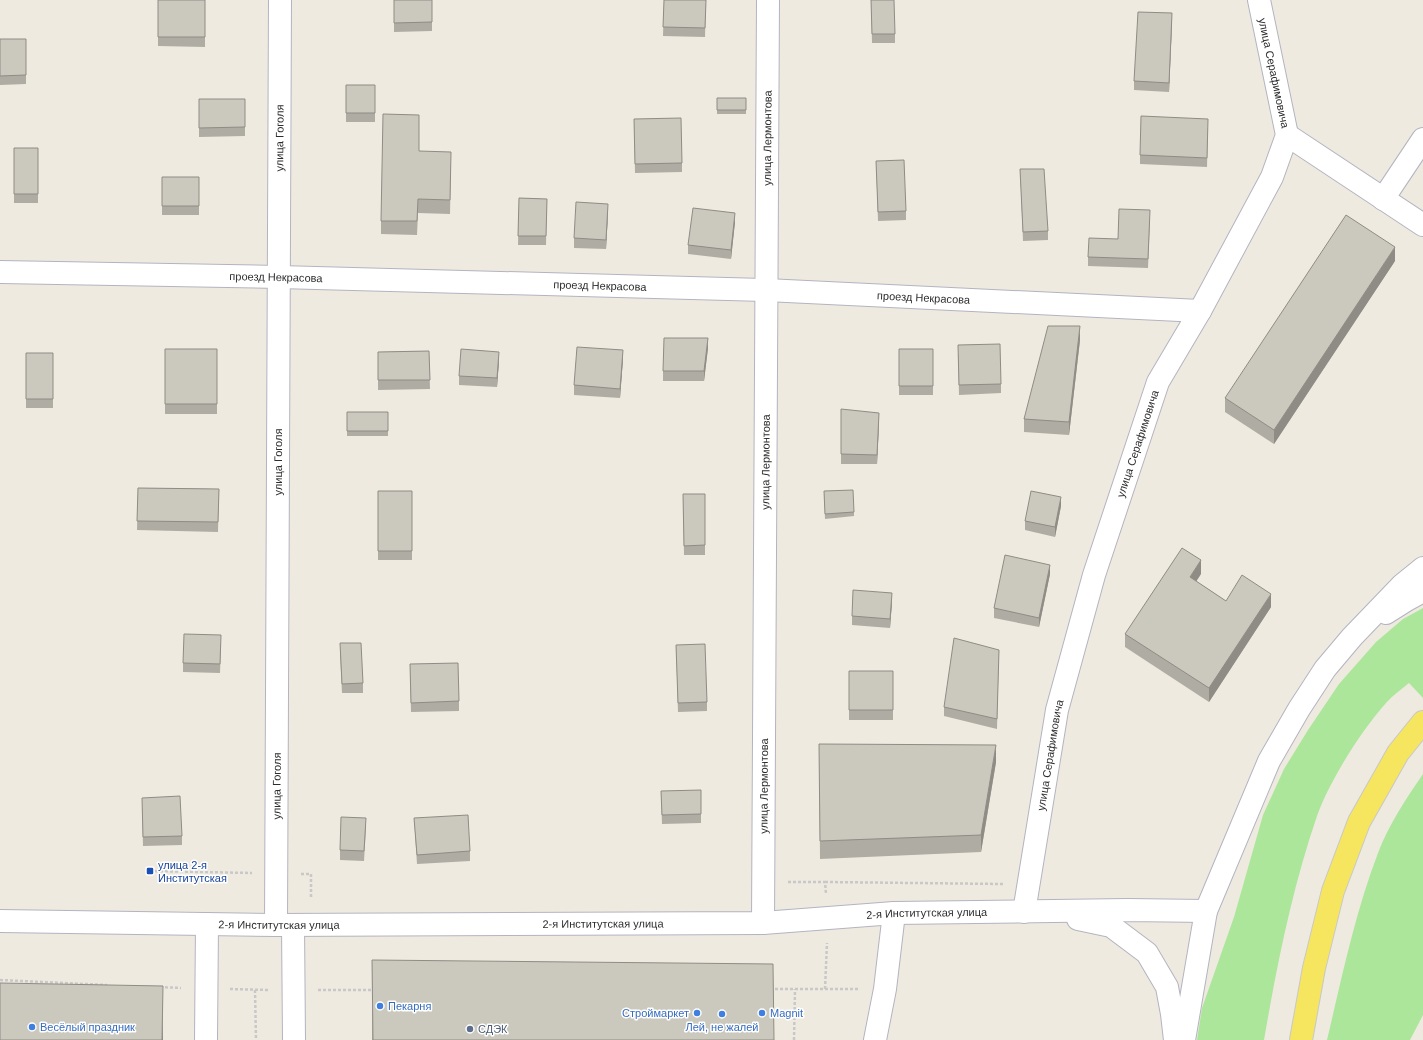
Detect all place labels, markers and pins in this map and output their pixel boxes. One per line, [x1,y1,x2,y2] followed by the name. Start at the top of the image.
[158,859,227,884] place label: улица 2-я Институтская
[145,866,155,876] marker: улица 2-я Институтская
[388,1000,431,1012] place label: Пекарня
[375,1001,385,1011] marker: Пекарня
[622,1007,689,1019] place label: Строймаркет
[770,1007,803,1019] place label: Magnit
[692,1008,702,1018] marker: Строймаркет
[757,1008,767,1018] marker: Magnit
[717,1009,727,1019] marker: Лей, не жалей
[40,1021,135,1033] place label: Весёлый праздник
[686,1021,759,1033] place label: Лей, не жалей
[27,1022,37,1032] marker: Весёлый праздник
[478,1023,508,1035] place label: СДЭК
[465,1024,475,1034] marker: СДЭК

